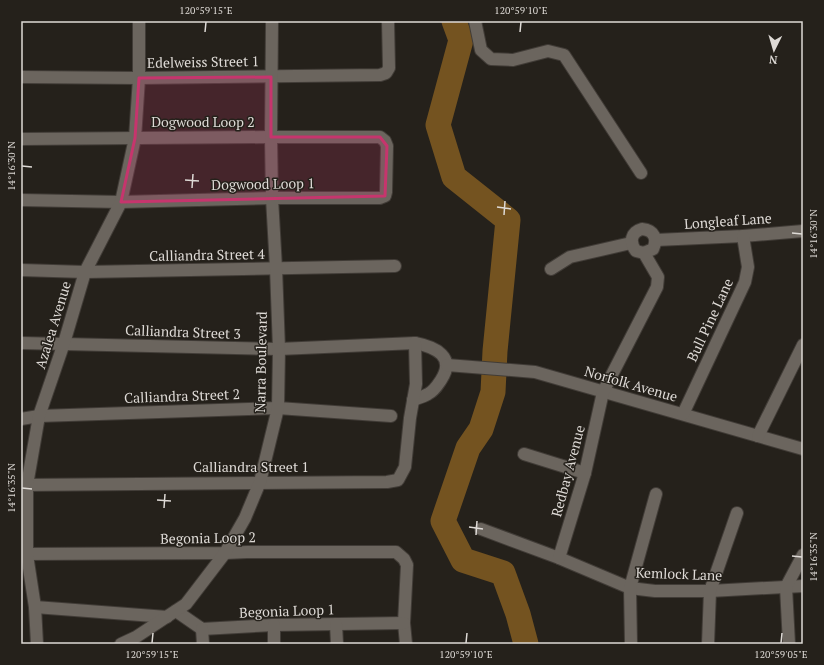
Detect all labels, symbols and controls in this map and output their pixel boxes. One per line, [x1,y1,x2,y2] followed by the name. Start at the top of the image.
[179,4,233,17] text: 120°59'15"E
[494,4,548,17] text: 120°59'10"E
[754,30,794,70] north arrow
[147,51,259,72] street label: Edelweiss Street 1
[768,53,778,67] text: N
[151,112,255,131] street label: Dogwood Loop 2
[5,141,18,191] text: 14°16'30"N
[211,173,315,194] street label: Dogwood Loop 1
[684,208,772,233] street label: Longleaf Lane
[807,209,820,259] text: 14°16'30"N
[149,244,266,265] street label: Calliandra Street 4
[682,275,737,365] street label: Bull Pine Lane
[30,279,75,371] street label: Azalea Avenue
[250,311,271,413] street label: Narra Boulevard
[125,320,241,343] street label: Calliandra Street 3
[582,361,680,406] street label: Norfolk Avenue
[124,384,240,407] street label: Calliandra Street 2
[546,423,589,519] street label: Redbay Avenue
[193,457,309,476] street label: Calliandra Street 1
[5,463,18,513] text: 14°16'35"N
[160,527,256,548] street label: Begonia Loop 2
[807,532,820,582] text: 14°16'35"N
[635,562,723,585] street label: Kemlock Lane
[239,599,335,622] street label: Begonia Loop 1
[125,648,179,661] text: 120°59'15"E
[439,648,493,661] text: 120°59'10"E
[754,648,808,661] text: 120°59'05"E

